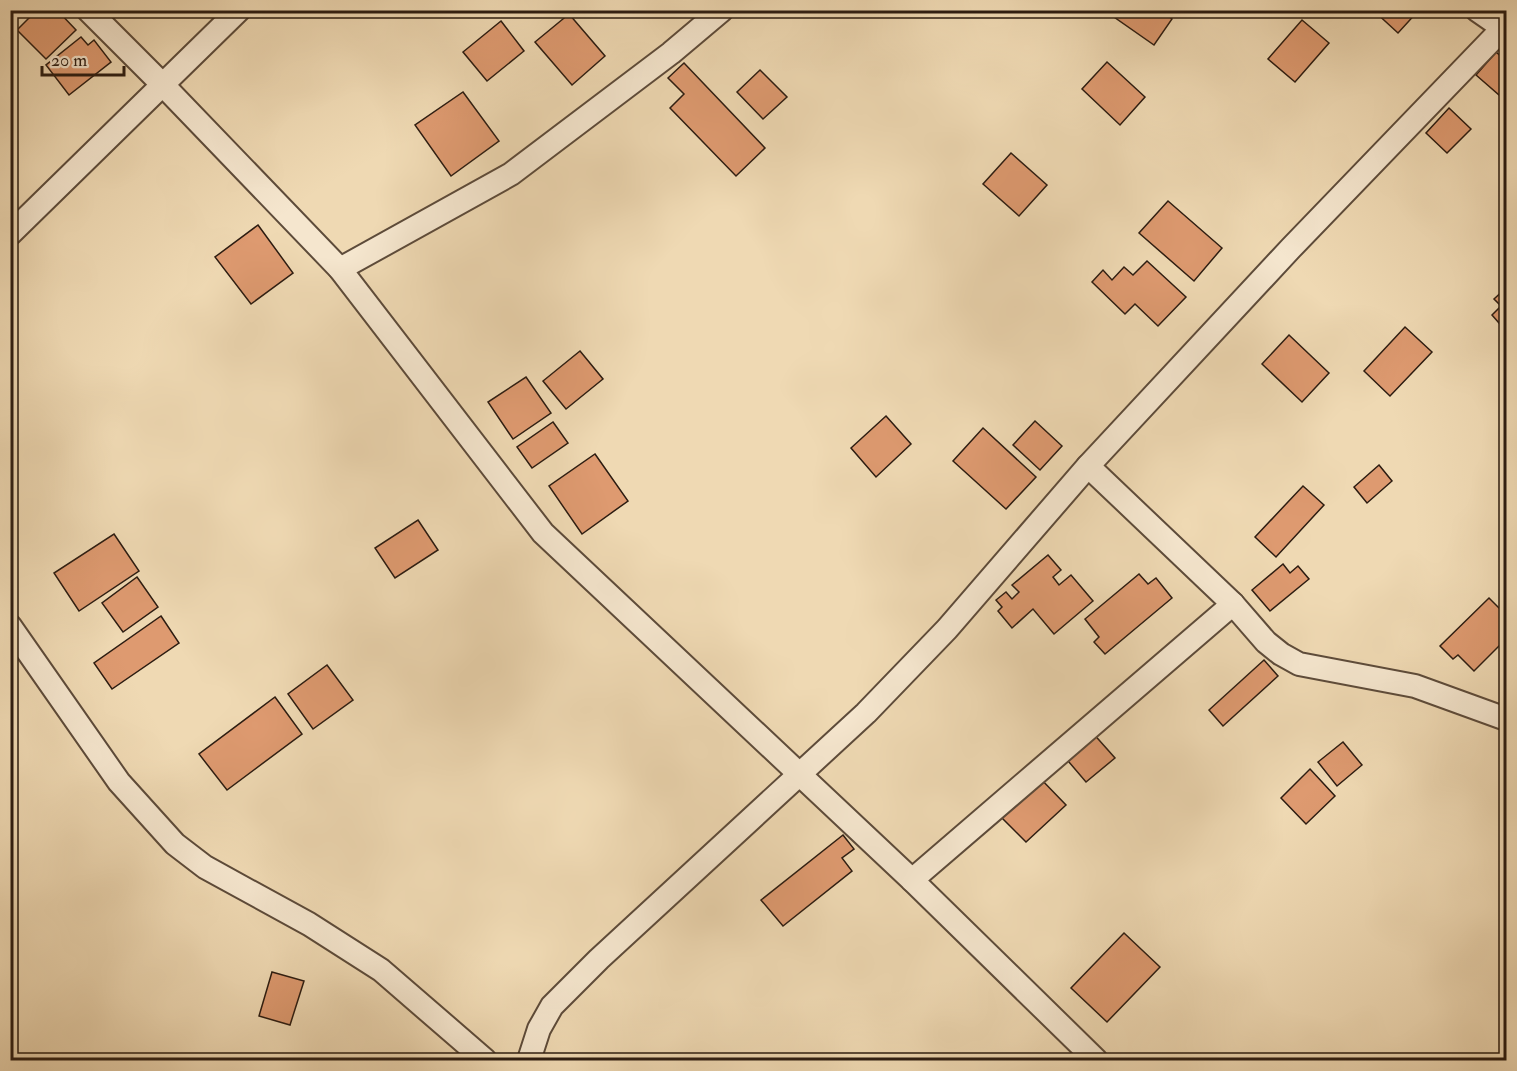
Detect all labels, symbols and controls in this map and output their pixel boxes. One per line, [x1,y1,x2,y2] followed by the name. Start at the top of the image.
[42,39,124,77] scale bar
[51,49,87,72] text: 20 m

